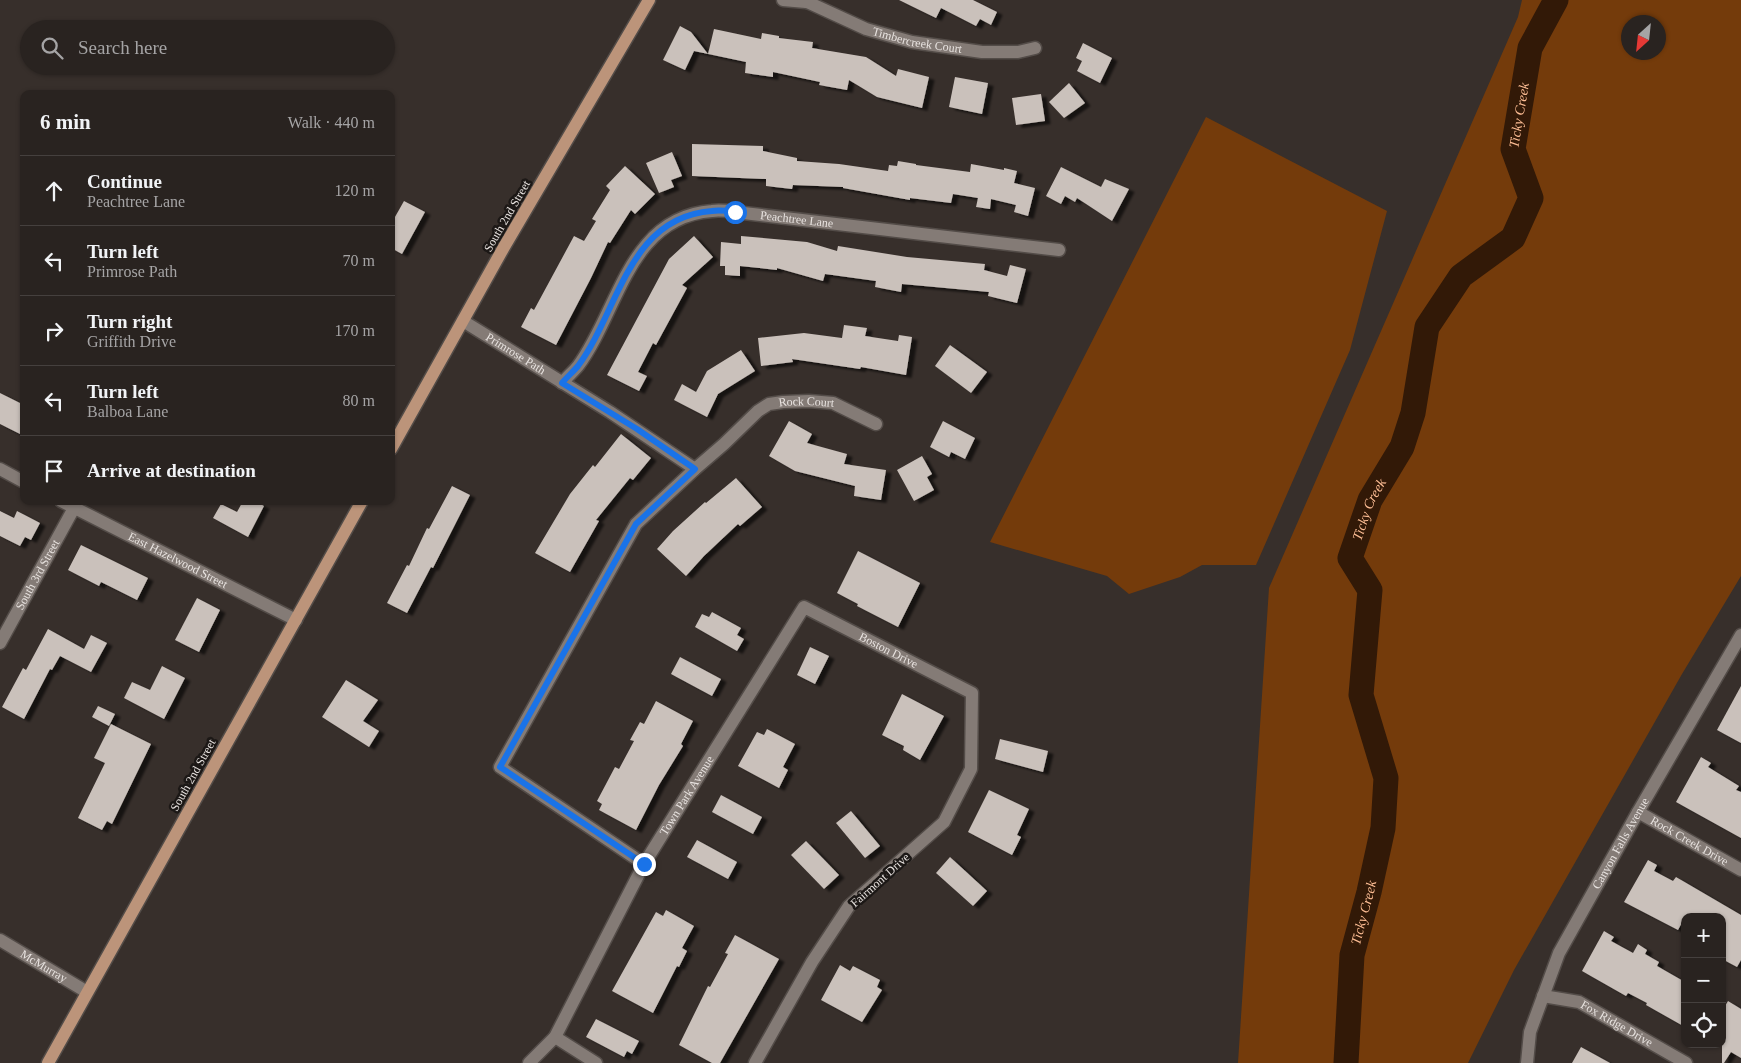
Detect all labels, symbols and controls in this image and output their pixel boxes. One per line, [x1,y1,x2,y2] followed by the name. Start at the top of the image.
[1621,15,1666,60] north arrow
[20,20,395,75] search box
[871,24,964,56] street label: Timbercreek Court
[38,34,66,62] icon: search
[78,37,167,58] text: Search here
[1506,81,1532,149] water label: Ticky Creek
[40,110,91,134] text: 6 min
[288,114,375,131] text: Walk · 440 m
[87,171,162,192] text: Continue
[40,177,68,205] icon: ahead
[481,177,533,254] street label: South 2nd Street
[335,182,375,199] text: 120 m
[87,193,185,210] text: Peachtree Lane
[724,201,747,224] route start
[759,208,834,230] street label: Peachtree Lane
[87,241,159,262] text: Turn left
[40,247,68,275] icon: left
[343,252,375,269] text: 70 m
[87,263,177,280] text: Primrose Path
[87,311,172,332] text: Turn right
[40,317,68,345] icon: right
[335,322,375,339] text: 170 m
[483,330,548,377] street label: Primrose Path
[87,333,176,350] text: Griffith Drive
[87,381,159,402] text: Turn left
[40,387,68,415] icon: left
[343,392,375,409] text: 80 m
[778,394,835,410] street label: Rock Court
[87,403,168,420] text: Balboa Lane
[40,457,68,485] icon: arrive
[87,460,256,481] text: Arrive at destination
[1350,475,1390,542] water label: Ticky Creek
[126,529,230,591] street label: East Hazelwood Street
[13,536,63,612] street label: South 3rd Street
[857,629,920,671] street label: Boston Drive
[167,736,219,813] street label: South 2nd Street
[657,753,717,838] street label: Town Park Avenue
[1589,795,1652,891] street label: Canyon Falls Avenue
[1648,813,1731,868] street label: Rock Creek Drive
[848,850,912,910] street label: Fairmont Drive
[633,853,656,876] route end
[1348,878,1379,947] water label: Ticky Creek
[1681,913,1726,1048] map controls
[1681,913,1726,958] button: +
[18,947,70,986] street label: McMurray
[1681,958,1726,1003] button: −
[1578,997,1655,1050] street label: Fox Ridge Drive
[1681,1003,1726,1048] button: locate

